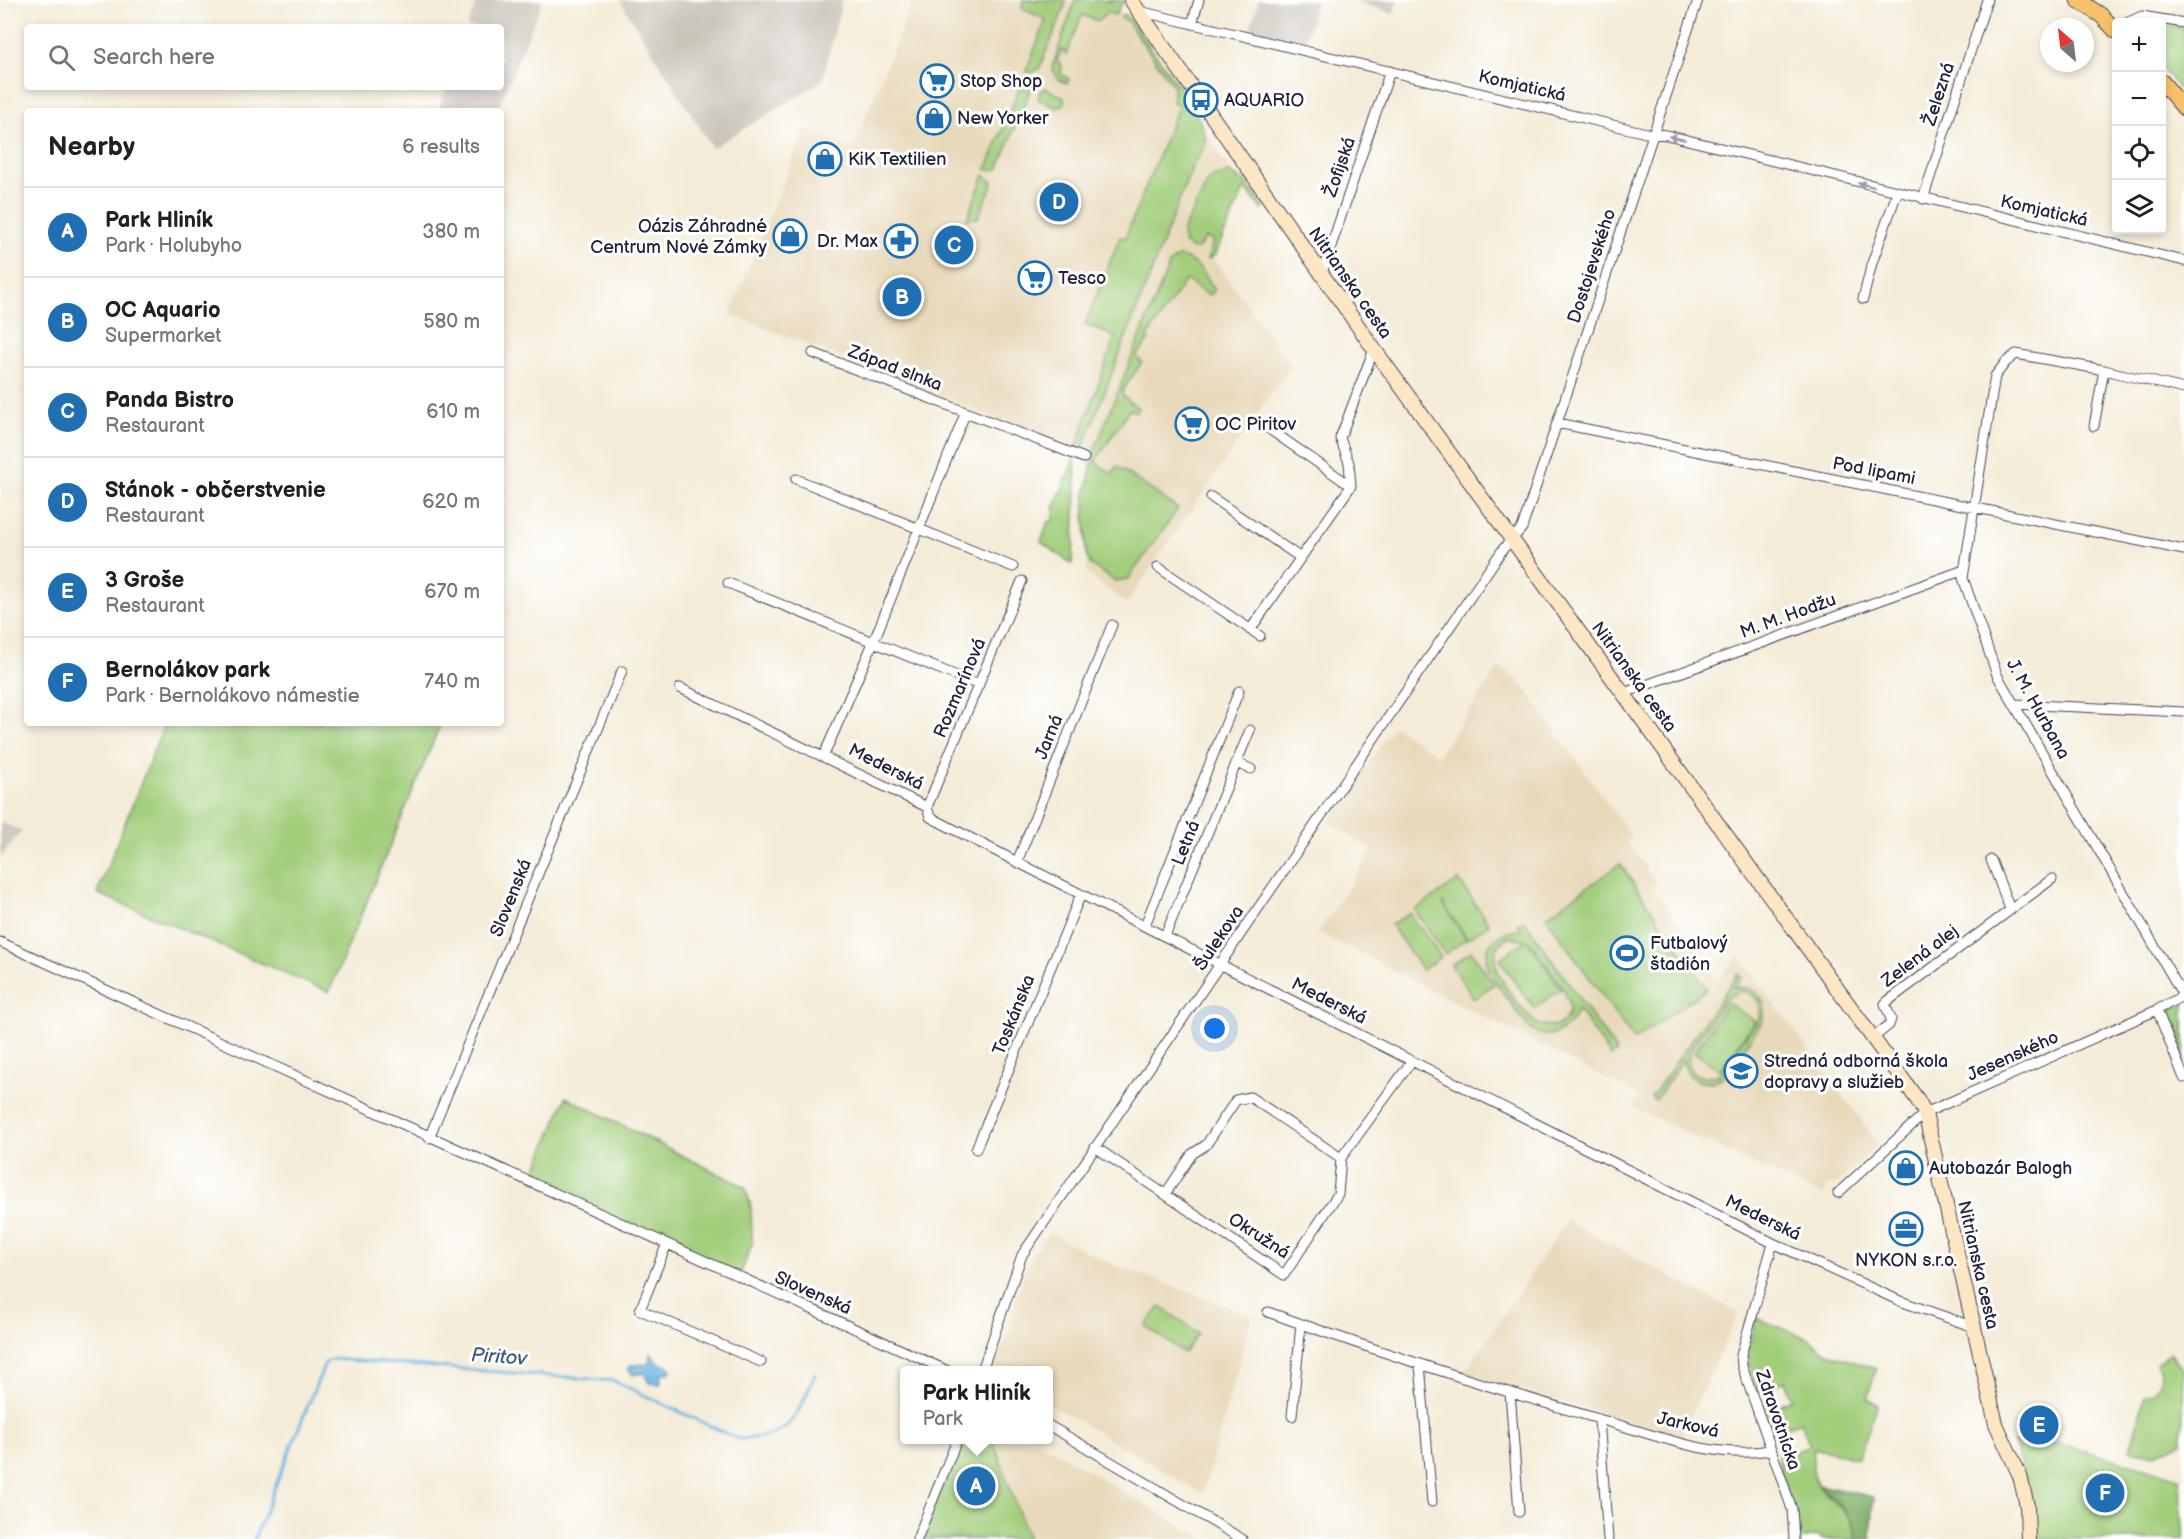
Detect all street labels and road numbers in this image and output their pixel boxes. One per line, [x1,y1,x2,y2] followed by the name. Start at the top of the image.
[1917,59,1959,129] street label: Železná
[1476,66,1568,106] street label: Komjatická
[1318,134,1360,201] street label: Žofijská
[1998,191,2090,231] street label: Komjatická
[1564,206,1620,326] street label: Dostojevského
[1304,223,1396,343] street label: Nitrianska cesta
[844,340,945,396] street label: Západ slnka
[1831,453,1917,489] street label: Pod lipami
[1737,589,1839,643] street label: M. M. Hodžu
[1587,618,1681,736] street label: Nitrianska cesta
[930,635,990,741] street label: Rozmarínová
[2002,655,2074,763] street label: J. M. Hurbana
[1031,712,1067,762] street label: Jarná
[845,739,927,795] street label: Mederská
[1168,818,1204,868] street label: Letná
[486,856,536,940] street label: Slovenská
[1189,901,1248,974] street label: Šulekova
[1877,920,1962,992] street label: Zelená alej
[988,972,1040,1058] street label: Toskánska
[1288,973,1370,1029] street label: Mederská
[1964,1026,2062,1086] street label: Jesenského
[1722,1191,1804,1245] street label: Mederská
[1953,1199,2003,1331] street label: Nitrianska cesta
[1225,1209,1293,1263] street label: Okružná
[771,1267,855,1319] street label: Slovenská
[1751,1366,1805,1473] street label: Zdravotnícka
[1655,1408,1721,1442] street label: Jarková

